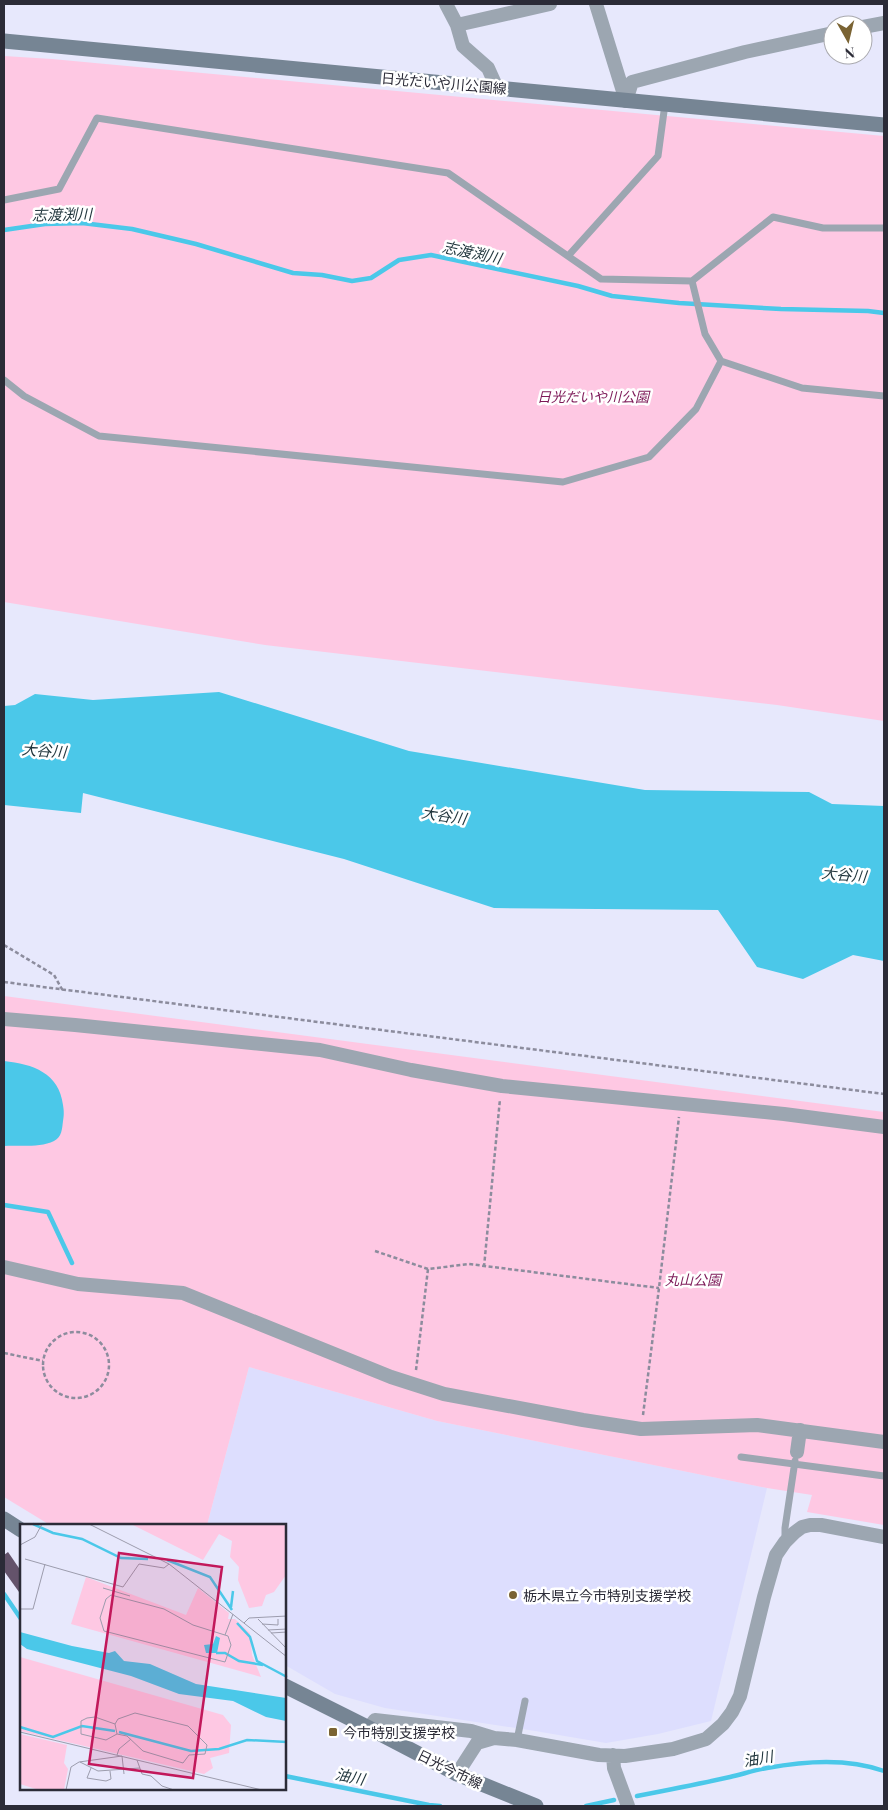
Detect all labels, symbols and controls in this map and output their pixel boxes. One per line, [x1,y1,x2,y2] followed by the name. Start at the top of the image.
[823,15,873,65] north arrow
[844,43,856,63] text: N
[380,68,508,98] street label: 日光だいや川公園線
[32,203,94,225] water label: 志渡渕川
[441,236,505,268] water label: 志渡渕川
[537,387,651,406] park label: 日光だいや川公園
[21,738,69,762] water label: 大谷川
[420,802,470,829] water label: 大谷川
[821,862,869,886] water label: 大谷川
[665,1270,723,1289] park label: 丸山公園
[20,1524,286,1790] inset map
[523,1586,691,1605] place label: 栃木県立今市特別支援学校
[507,1589,519,1601] marker: 栃木県立今市特別支援学校
[343,1723,455,1742] place label: 今市特別支援学校
[327,1726,339,1738] marker: 今市特別支援学校
[414,1745,486,1793] street label: 日光今市線
[741,1745,776,1770] water label: 油川
[333,1763,369,1789] water label: 油川

